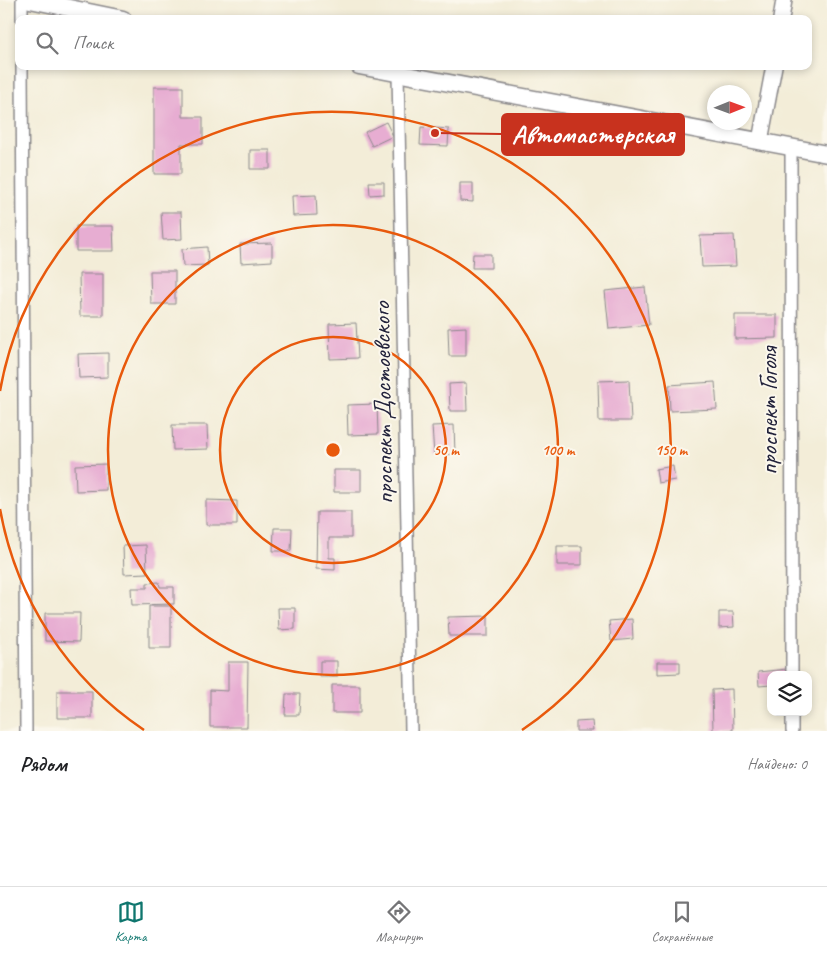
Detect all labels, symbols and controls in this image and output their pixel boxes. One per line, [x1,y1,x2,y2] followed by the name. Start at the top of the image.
[15,15,812,70] search box
[33,29,61,57] icon: search
[73,31,113,55] text: Поиск
[707,85,752,130] north arrow
[502,114,684,155] callout: Автомастерская
[512,118,676,151] text: Автомастерская
[365,300,401,504] street label: проспект Достоевского
[753,345,785,475] street label: проспект Гоголя
[324,441,342,459] centre of rings
[433,441,460,460] text: 50 m
[542,441,576,460] text: 100 m
[655,441,689,460] text: 150 m
[767,671,812,716] map controls
[767,671,812,716] button: layers
[20,751,67,777] text: Рядом
[747,754,807,774] text: Найдено: 0
[115,898,147,945] tab: Карта
[376,898,422,945] tab: Маршрут
[652,898,712,945] tab: Сохранённые

